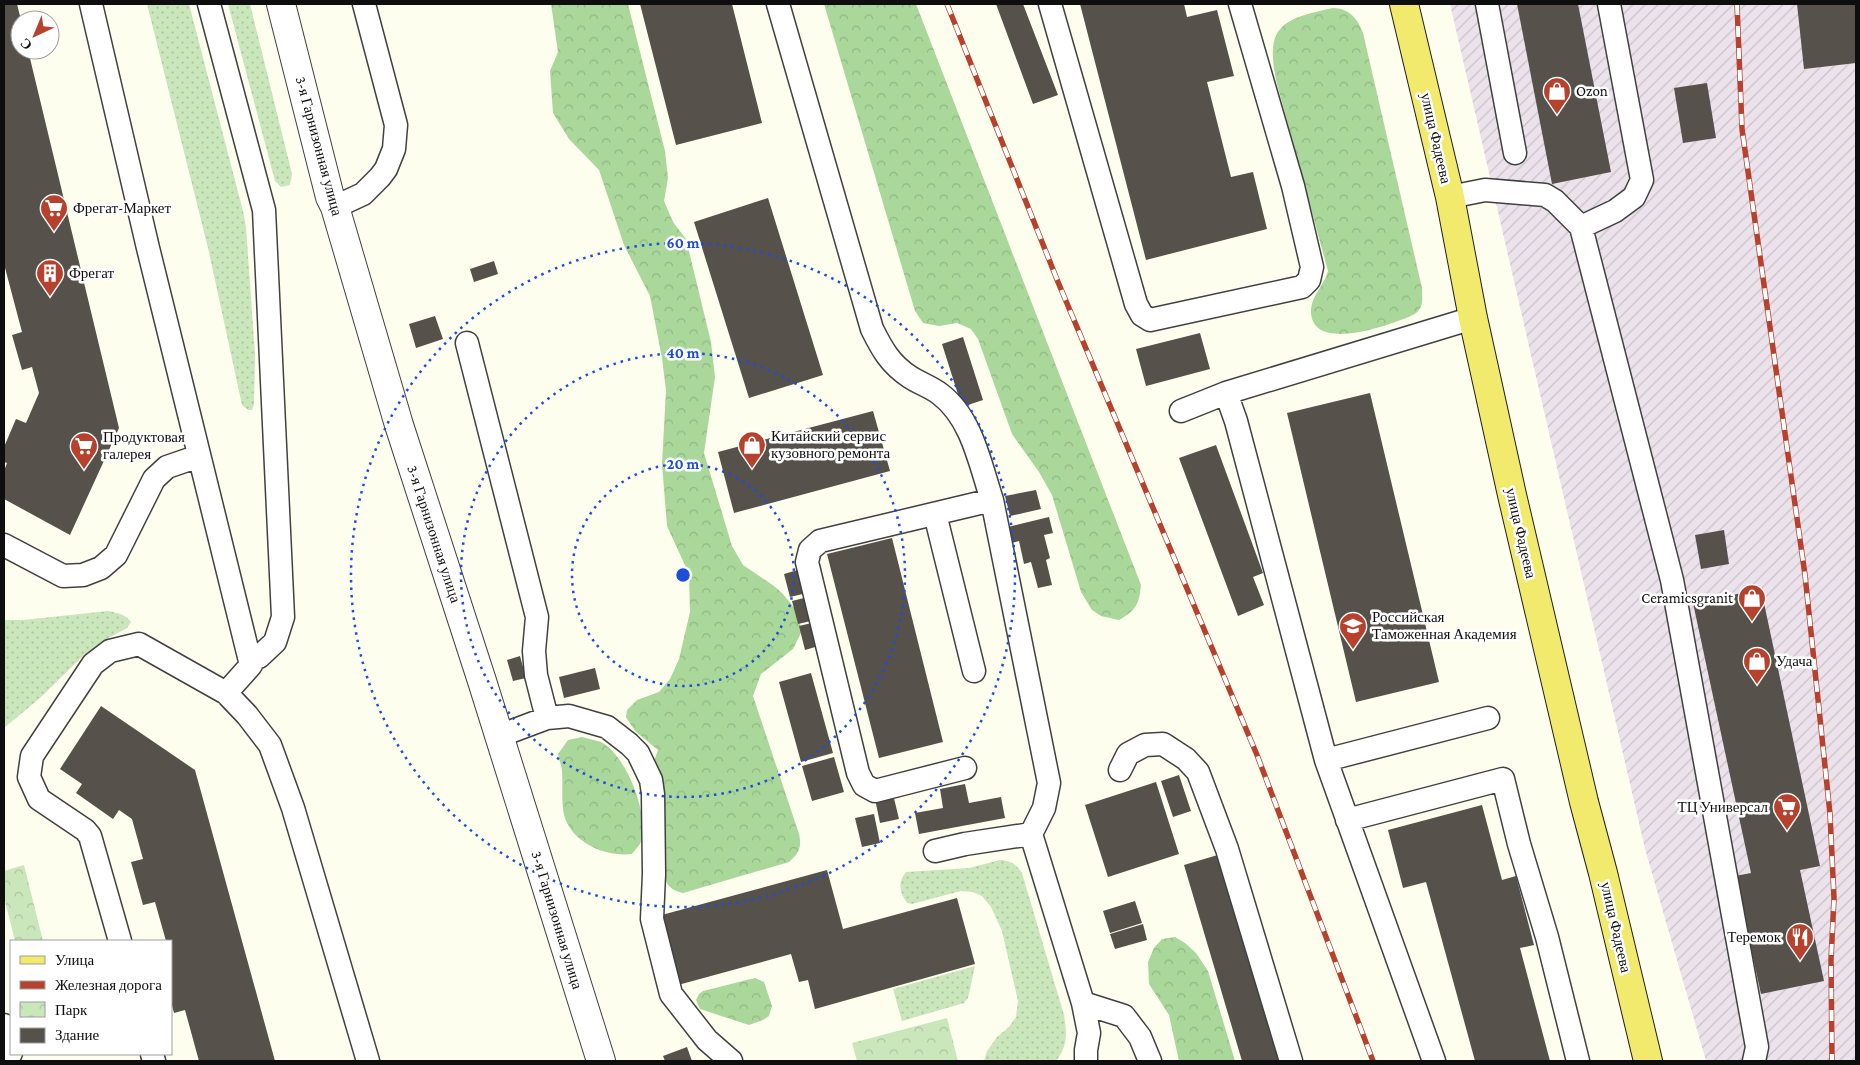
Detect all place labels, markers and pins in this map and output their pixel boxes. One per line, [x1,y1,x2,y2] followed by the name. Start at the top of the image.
[1542,76,1572,115] shop icon: Ozon
[1576,83,1608,99] place label: Ozon
[39,193,69,232] supermarket icon: Фрегат-Маркет
[73,200,172,216] place label: Фрегат-Маркет
[35,258,65,297] building icon: Фрегат
[69,265,114,281] place label: Фрегат
[771,428,891,461] place label: Китайский сервис кузовного ремонта
[103,429,185,462] place label: Продуктовая галерея
[737,430,767,469] shop icon: Китайский сервис кузовного ремонта
[69,431,99,470] supermarket icon: Продуктовая галерея
[674,566,692,584] centre of rings
[1737,583,1767,622] shop icon: Ceramicsgranit
[1641,590,1734,607] place label: Ceramicsgranit
[1372,609,1517,642] place label: Российская Таможенная Академия
[1338,611,1368,650] school or university icon: Российская Таможенная Академия
[1742,646,1772,685] shop icon: Удача
[1776,653,1813,669] place label: Удача
[1772,792,1802,831] supermarket icon: ТЦ Универсал
[1678,799,1769,815] place label: ТЦ Универсал
[1785,922,1815,961] restaurant icon: Теремок
[1727,929,1782,945] place label: Теремок

